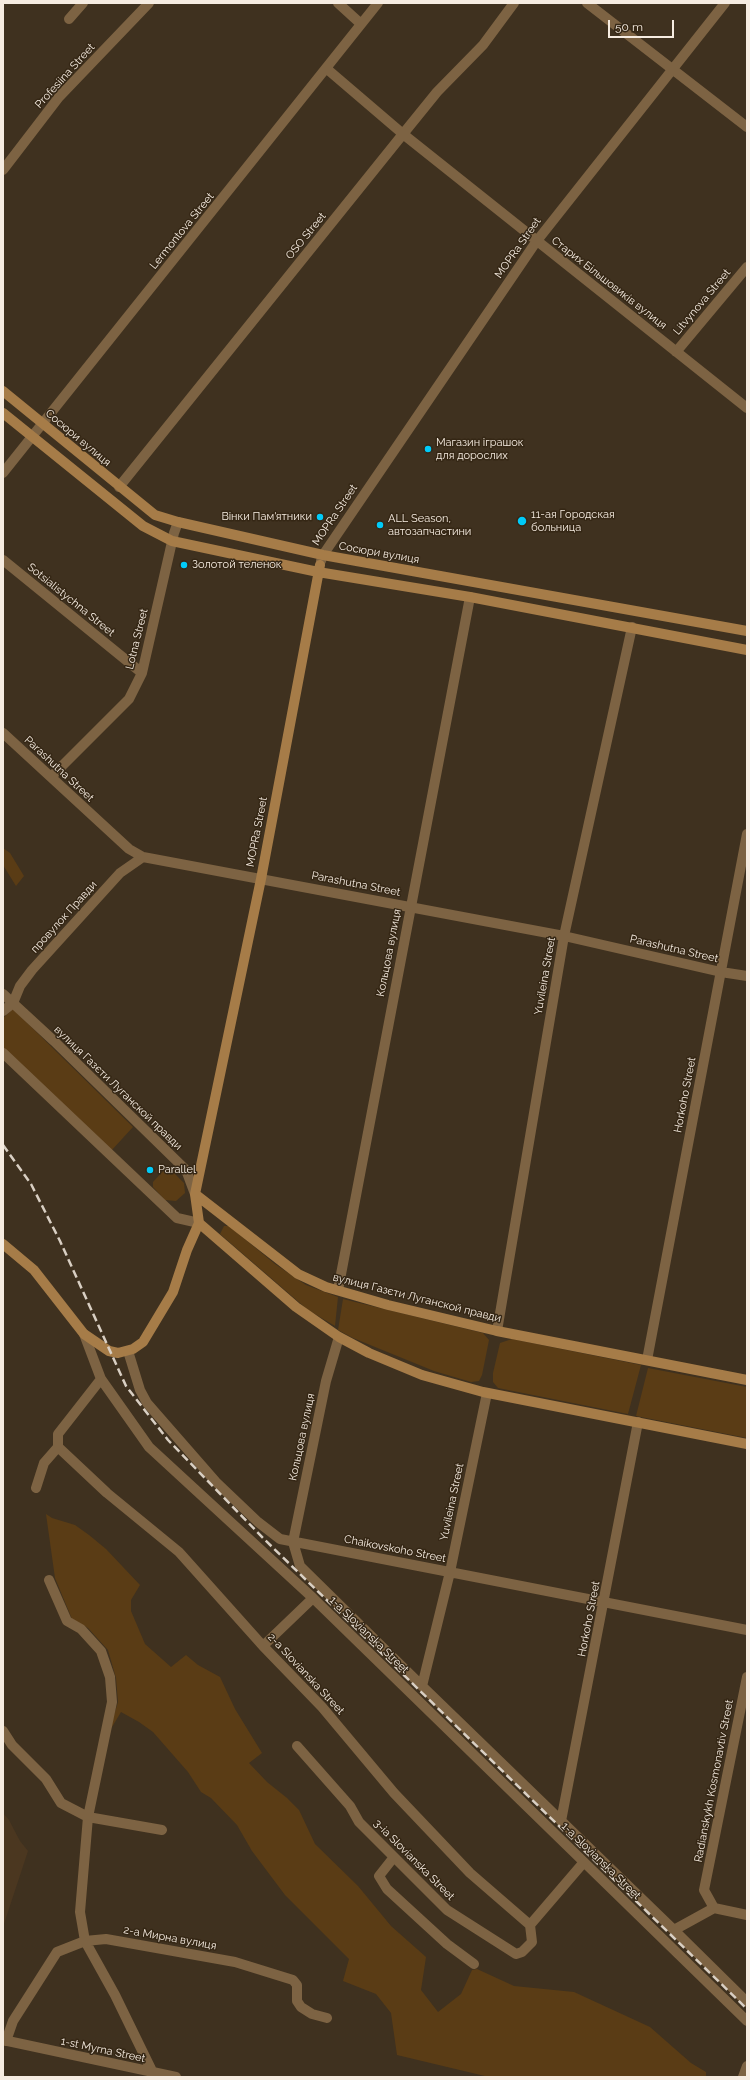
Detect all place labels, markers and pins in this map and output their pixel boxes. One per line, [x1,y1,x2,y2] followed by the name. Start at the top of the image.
[436,436,524,462] place label: Магазин іграшок для дорослих
[423,444,433,454] marker: Магазин іграшок для дорослих
[531,508,615,534] place label: 11-ая Городская больница
[221,510,312,524] place label: Вінки Пам'ятники
[315,512,325,522] marker: Вінки Пам'ятники
[388,512,471,538] place label: ALL Season, автозапчастини
[516,515,528,527] marker: 11-ая Городская больница
[375,520,385,530] marker: ALL Season, автозапчастини
[192,558,282,572] place label: Золотой теленок
[179,560,189,570] marker: Золотой теленок
[158,1163,196,1177] place label: Parallel
[145,1165,155,1175] marker: Parallel

